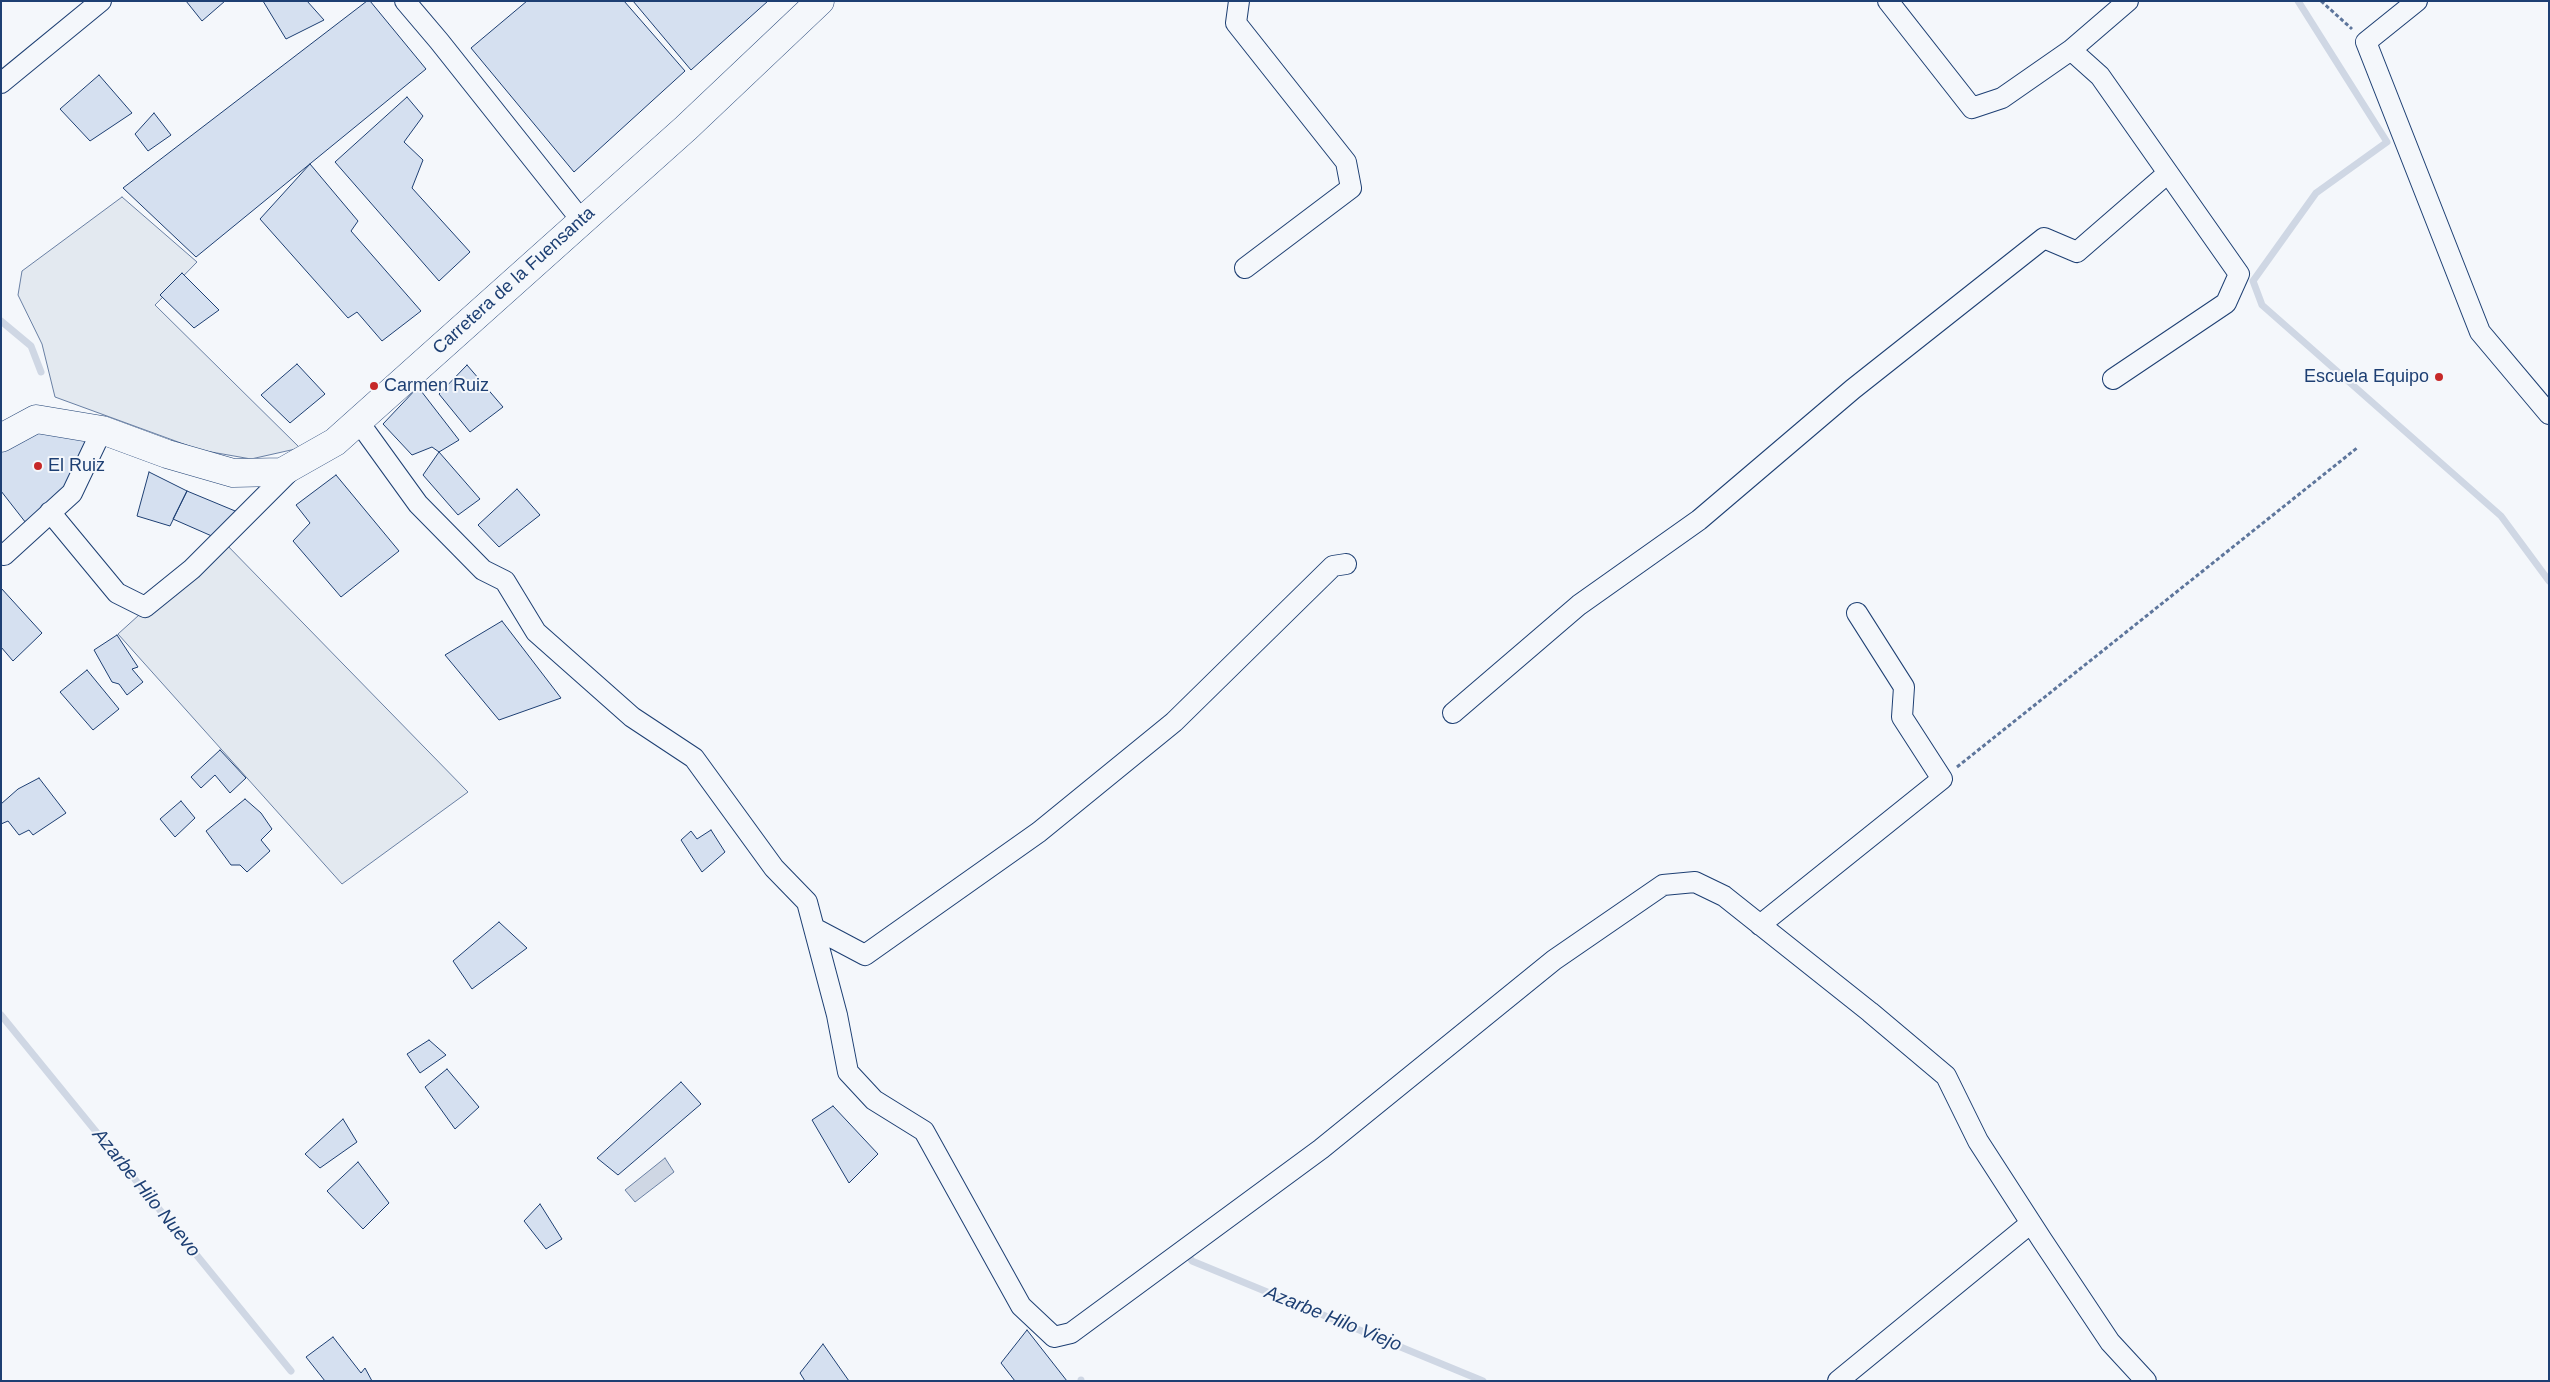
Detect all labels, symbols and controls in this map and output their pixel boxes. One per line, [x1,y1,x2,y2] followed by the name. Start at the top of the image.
[429,203,599,359] street label: Carretera de la Fuensanta
[2304,366,2429,388] place label: Escuela Equipo
[2433,371,2445,383] marker: Escuela Equipo
[384,375,489,397] place label: Carmen Ruiz
[368,380,380,392] marker: Carmen Ruiz
[48,455,105,477] place label: El Ruiz
[32,460,44,472] marker: El Ruiz
[87,1124,205,1262] water label: Azarbe Hilo Nuevo
[1261,1281,1405,1357] water label: Azarbe Hilo Viejo

